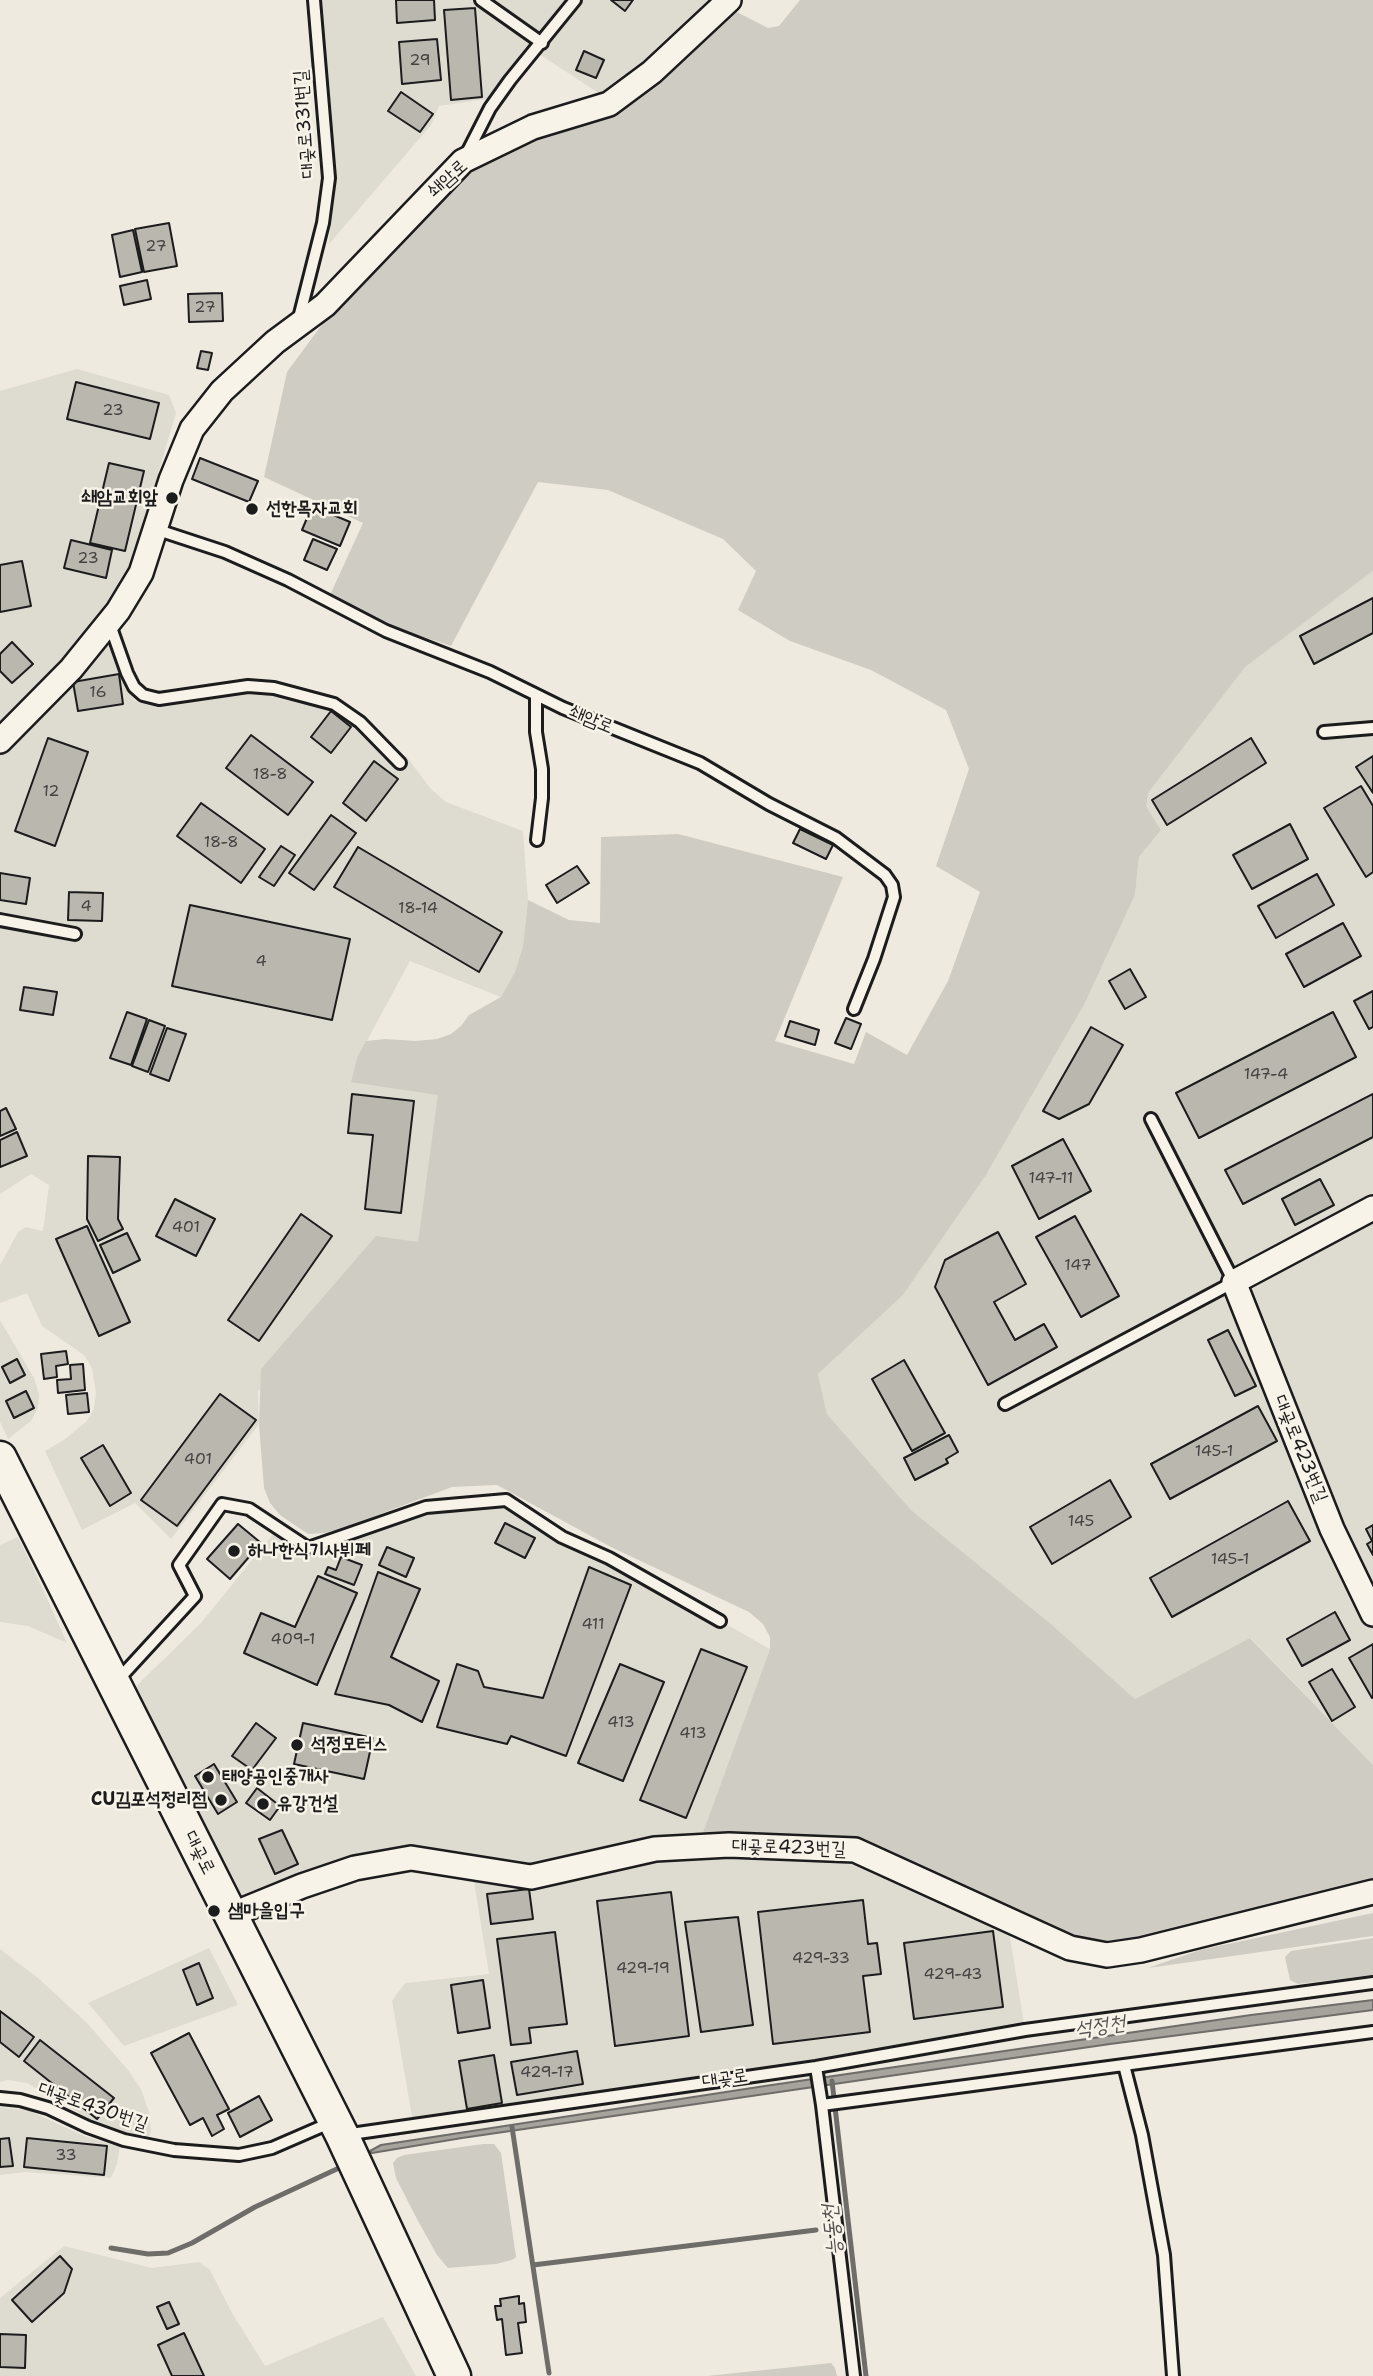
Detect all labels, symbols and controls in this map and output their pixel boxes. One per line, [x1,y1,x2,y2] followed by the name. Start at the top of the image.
[409,51,431,71] house number: 29
[290,69,320,179] street label: 대곶로331번길
[423,155,473,203] street label: 쇄암로
[145,237,167,257] house number: 27
[194,298,216,318] house number: 27
[102,401,124,421] house number: 23
[82,487,158,509] place label: 쇄암교회앞
[164,490,180,506] marker: 쇄암교회앞
[266,498,358,520] place label: 선한목자교회
[244,501,260,517] marker: 선한목자교회
[77,549,99,569] house number: 23
[89,683,107,703] house number: 16
[565,701,617,739] street label: 쇄암로
[253,765,287,785] house number: 18-8
[42,782,60,802] house number: 12
[204,833,238,853] house number: 18-8
[80,897,92,917] house number: 4
[398,899,438,919] house number: 18-14
[255,952,267,972] house number: 4
[1244,1065,1288,1085] house number: 147-4
[1029,1169,1073,1189] house number: 147-11
[172,1218,200,1238] house number: 401
[1064,1256,1092,1276] house number: 147
[1268,1392,1332,1506] street label: 대곶로423번길
[1195,1442,1233,1462] house number: 145-1
[184,1450,212,1470] house number: 401
[1068,1512,1094,1532] house number: 145
[248,1540,370,1562] place label: 하나한식기사뷔페
[226,1543,242,1559] marker: 하나한식기사뷔페
[1211,1550,1249,1570] house number: 145-1
[581,1615,605,1635] house number: 411
[271,1630,315,1650] house number: 409-1
[607,1713,635,1733] house number: 413
[679,1724,707,1744] house number: 413
[311,1734,387,1756] place label: 석정모터스
[289,1737,305,1753] marker: 석정모터스
[222,1766,329,1788] place label: 태양공인중개사
[200,1769,216,1785] marker: 태양공인중개사
[91,1789,207,1811] place label: CU김포석정리점
[213,1792,229,1808] marker: CU김포석정리점
[277,1793,338,1815] place label: 유강건설
[255,1796,271,1812] marker: 유강건설
[178,1827,220,1879] street label: 대곶로
[732,1835,846,1861] street label: 대곶로423번길
[228,1900,304,1922] place label: 샘마을입구
[206,1903,222,1919] marker: 샘마을입구
[792,1949,850,1969] house number: 429-33
[616,1959,670,1979] house number: 429-19
[923,1965,983,1985] house number: 429-43
[1073,2011,1127,2043] water label: 석정천
[520,2063,574,2083] house number: 429-17
[701,2065,749,2093] street label: 대곶로
[35,2078,151,2136] street label: 대곶로430번길
[55,2146,77,2166] house number: 33
[818,2203,848,2257] water label: 능동천

